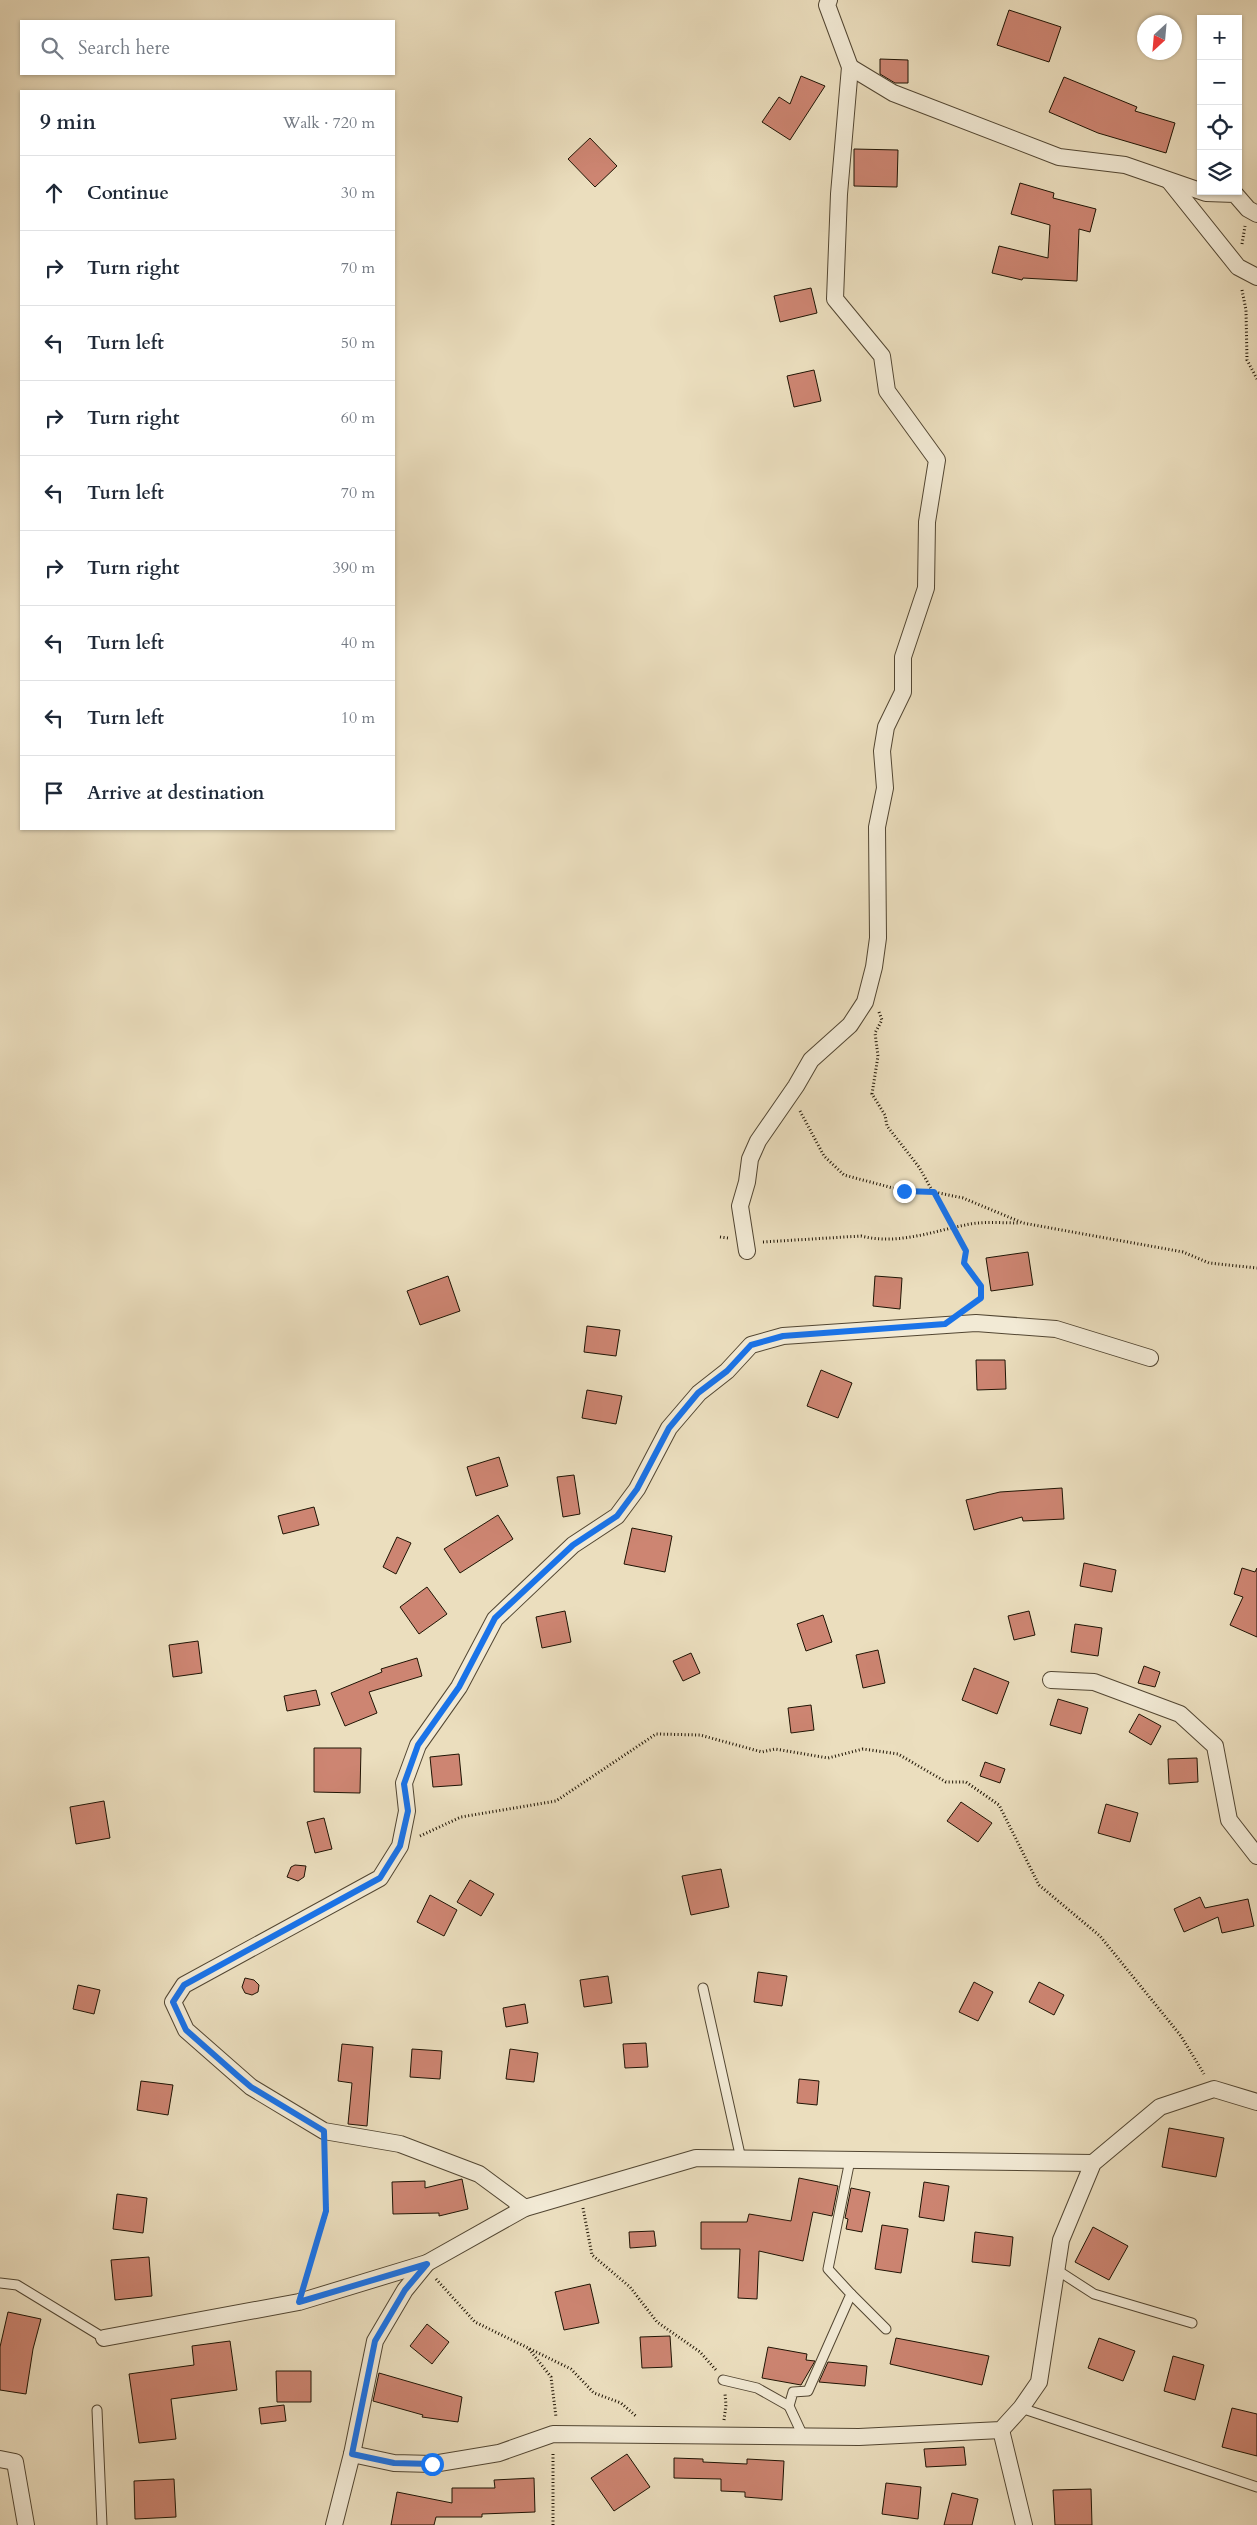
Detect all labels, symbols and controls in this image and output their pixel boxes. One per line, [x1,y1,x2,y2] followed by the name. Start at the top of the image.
[1137,15,1182,60] north arrow
[1197,15,1242,195] map controls
[1197,15,1242,60] button: +
[20,20,395,75] search box
[38,34,66,62] icon: search
[78,35,170,61] text: Search here
[1197,60,1242,105] button: −
[1197,105,1242,150] button: locate
[40,108,96,137] text: 9 min
[283,112,375,134] text: Walk · 720 m
[1197,150,1242,195] button: layers
[40,179,68,207] icon: ahead
[87,180,169,206] text: Continue
[341,182,375,204] text: 30 m
[40,254,68,282] icon: right
[87,255,179,281] text: Turn right
[341,257,375,279] text: 70 m
[40,329,68,357] icon: left
[87,330,164,356] text: Turn left
[341,332,375,354] text: 50 m
[40,404,68,432] icon: right
[87,405,179,431] text: Turn right
[341,407,375,429] text: 60 m
[40,479,68,507] icon: left
[87,480,164,506] text: Turn left
[341,482,375,504] text: 70 m
[40,554,68,582] icon: right
[87,555,179,581] text: Turn right
[333,557,375,579] text: 390 m
[40,629,68,657] icon: left
[87,630,164,656] text: Turn left
[341,632,375,654] text: 40 m
[40,704,68,732] icon: left
[87,705,164,731] text: Turn left
[341,707,375,729] text: 10 m
[40,779,68,807] icon: arrive
[87,780,264,806] text: Arrive at destination
[893,1180,916,1203] route end
[421,2453,444,2476] route start

